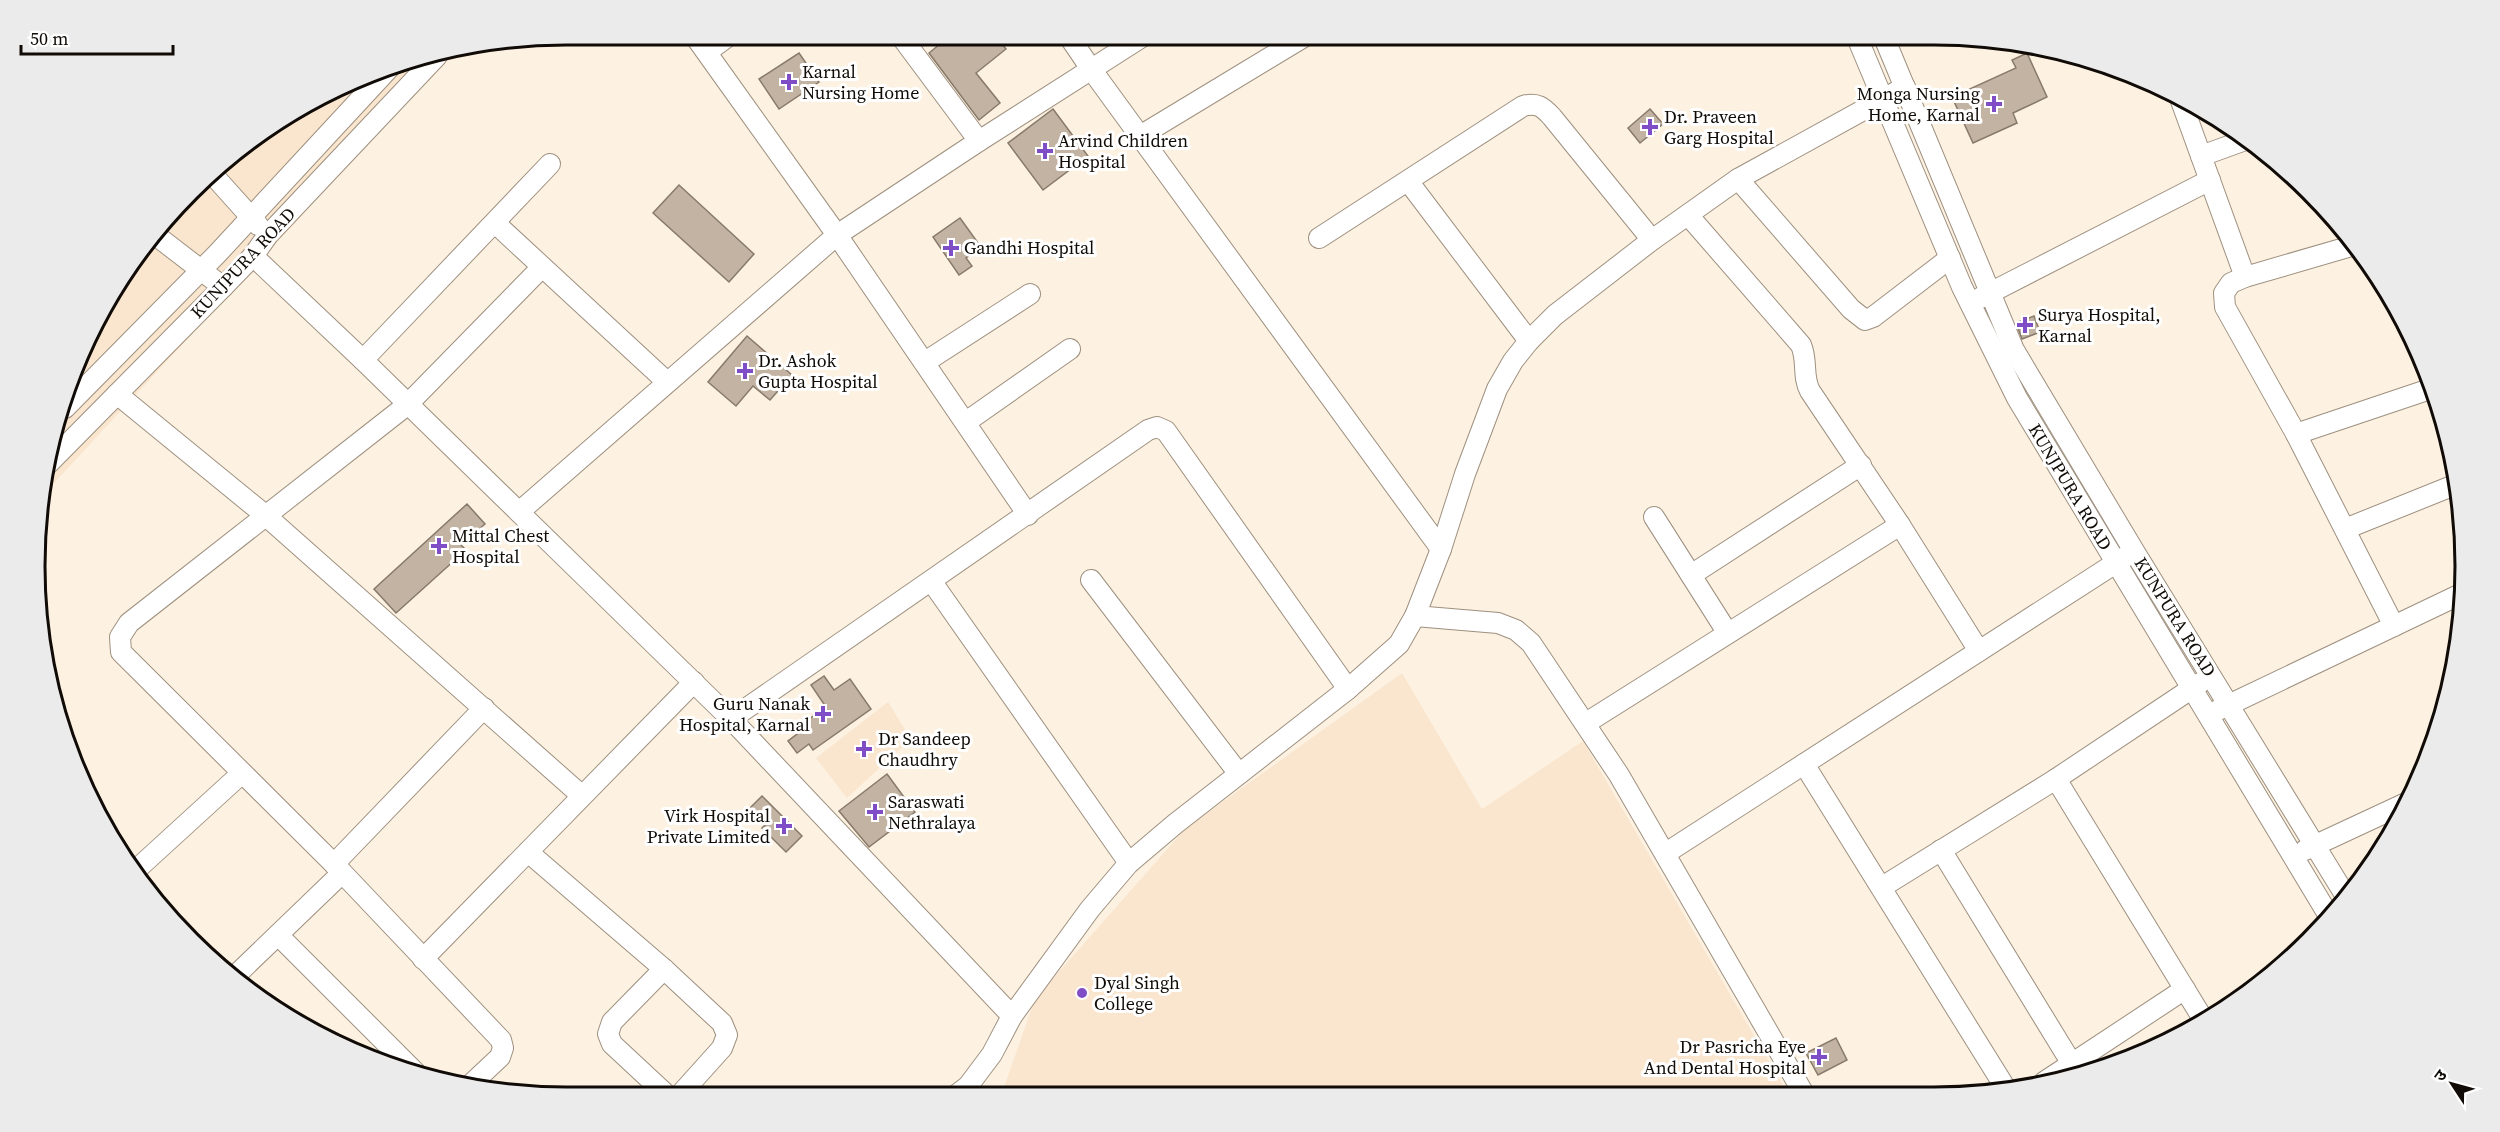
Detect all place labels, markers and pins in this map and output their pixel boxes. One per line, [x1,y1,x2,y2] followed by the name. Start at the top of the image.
[802,59,920,105] place label: Karnal Nursing Home
[780,73,798,91] marker: Karnal Nursing Home
[1857,81,1980,127] place label: Monga Nursing Home, Karnal
[1985,95,2003,113] marker: Monga Nursing Home, Karnal
[1664,104,1774,150] place label: Dr. Praveen Garg Hospital
[1641,118,1659,136] marker: Dr. Praveen Garg Hospital
[1058,128,1188,174] place label: Arvind Children Hospital
[1036,142,1054,160] marker: Arvind Children Hospital
[964,235,1094,260] place label: Gandhi Hospital
[942,239,960,257] marker: Gandhi Hospital
[2038,302,2161,348] place label: Surya Hospital, Karnal
[2016,316,2034,334] marker: Surya Hospital, Karnal
[758,348,878,394] place label: Dr. Ashok Gupta Hospital
[736,362,754,380] marker: Dr. Ashok Gupta Hospital
[452,523,549,569] place label: Mittal Chest Hospital
[430,537,448,555] marker: Mittal Chest Hospital
[679,691,810,737] place label: Guru Nanak Hospital, Karnal
[814,705,832,723] marker: Guru Nanak Hospital, Karnal
[878,726,971,772] place label: Dr Sandeep Chaudhry
[855,740,873,758] marker: Dr Sandeep Chaudhry
[888,789,977,835] place label: Saraswati Nethralaya
[647,803,770,849] place label: Virk Hospital Private Limited
[866,803,884,821] marker: Saraswati Nethralaya
[775,817,793,835] marker: Virk Hospital Private Limited
[1094,970,1180,1016] place label: Dyal Singh College
[1075,986,1089,1000] marker: Dyal Singh College
[1644,1034,1806,1080] place label: Dr Pasricha Eye And Dental Hospital
[1810,1048,1828,1066] marker: Dr Pasricha Eye And Dental Hospital

